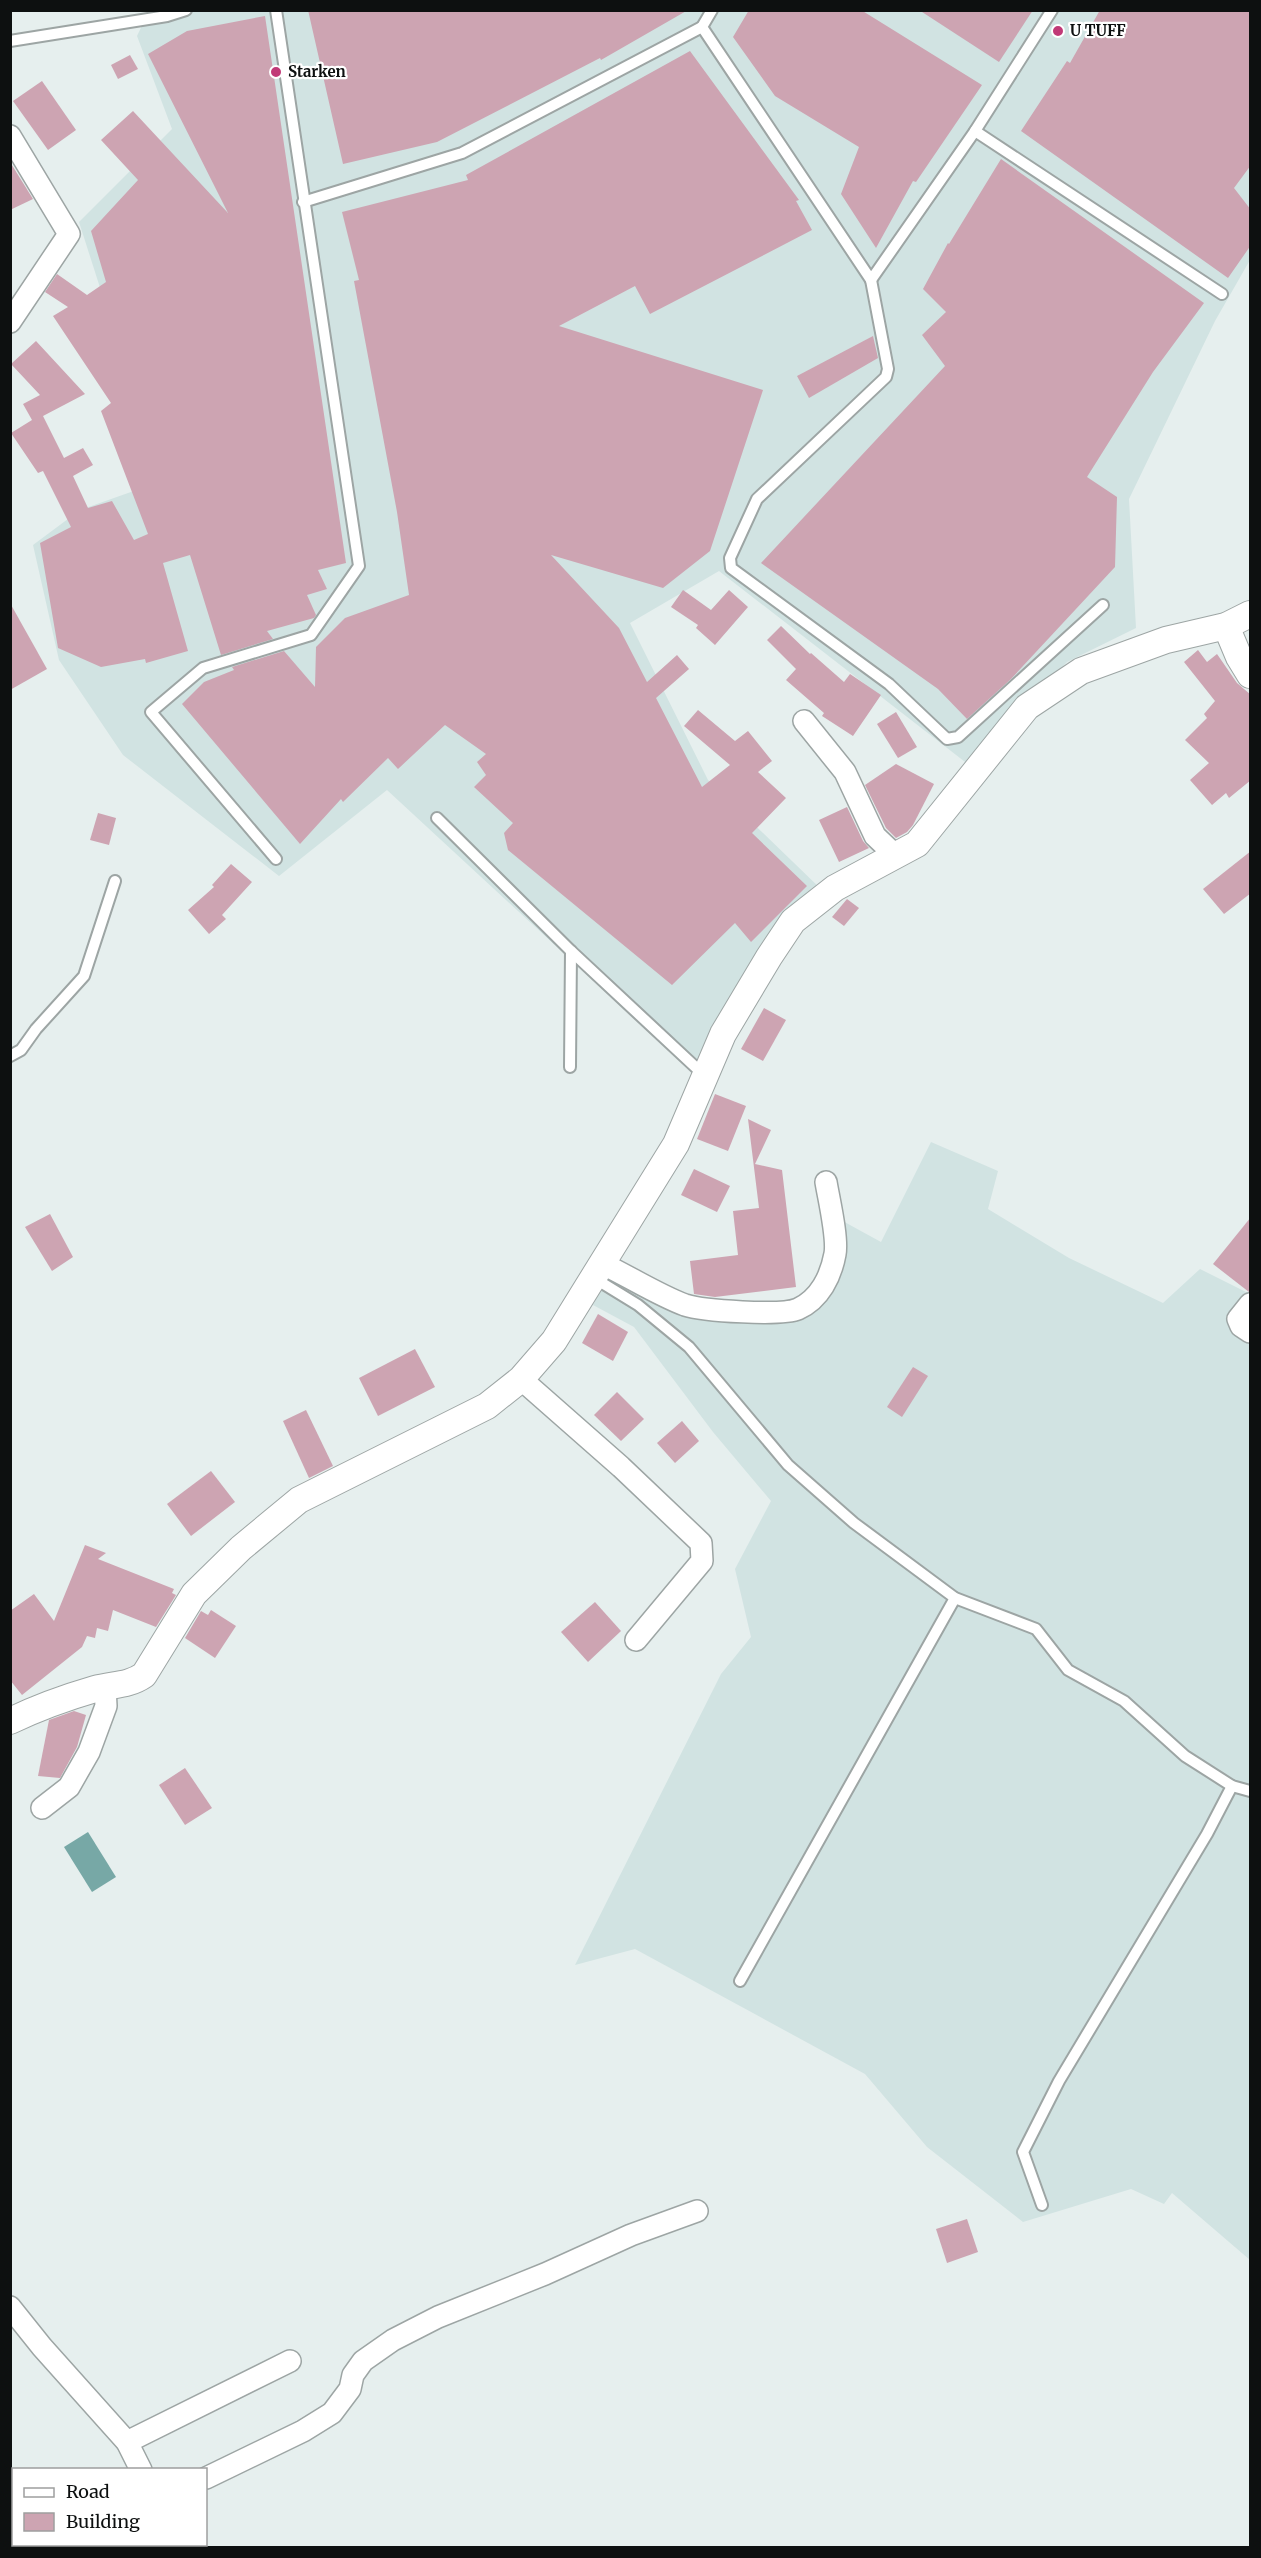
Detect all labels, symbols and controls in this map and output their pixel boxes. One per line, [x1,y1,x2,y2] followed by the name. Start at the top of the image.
[1070,21,1126,40] place label: U TUFF
[1051,24,1065,38] marker: U TUFF
[288,62,346,81] place label: Starken
[269,65,283,79] marker: Starken
[12,2468,207,2546] legend
[66,2480,110,2503] text: Road
[66,2510,140,2533] text: Building

